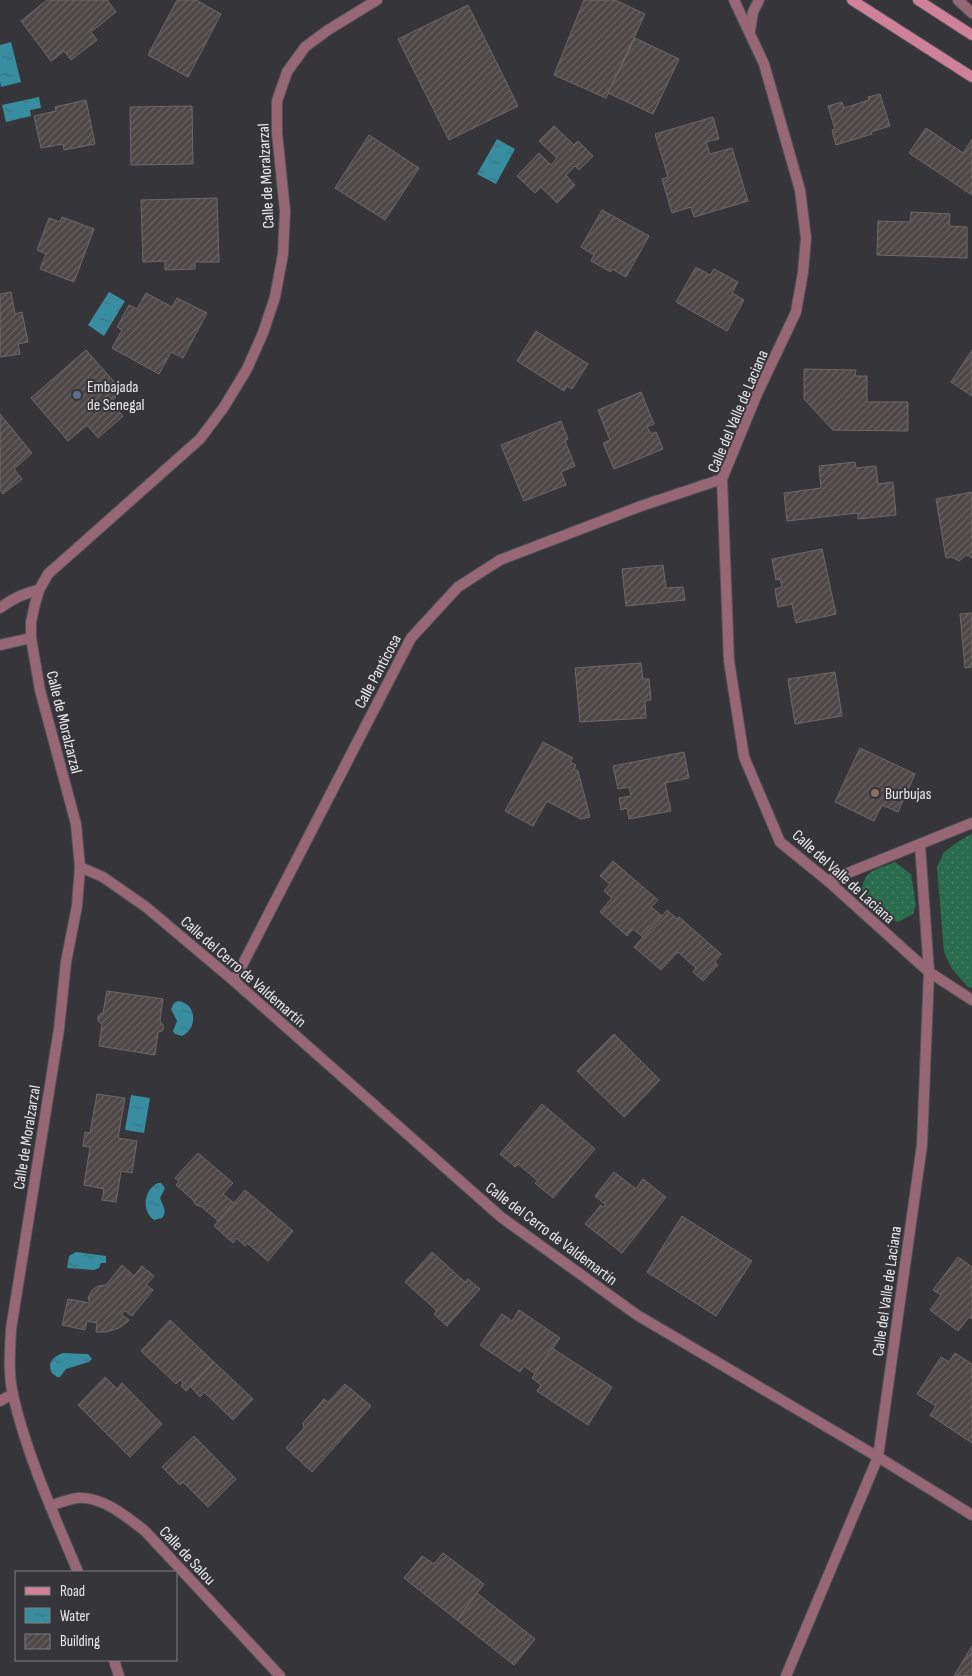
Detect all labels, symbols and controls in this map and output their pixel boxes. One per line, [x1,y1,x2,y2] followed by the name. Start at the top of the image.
[254,123,279,229] street label: Calle de Moralzarzal
[704,347,773,476] street label: Calle del Valle de Laciana
[87,378,145,415] place label: Embajada de Senegal
[71,389,83,401] marker: Embajada de Senegal
[351,632,406,712] street label: Calle Panticosa
[42,669,85,776] street label: Calle de Moralzarzal
[885,785,932,804] place label: Burbujas
[869,787,881,799] marker: Burbujas
[788,826,898,928] street label: Calle del Valle de Laciana
[176,913,310,1032] street label: Calle del Cerro de Valdemartín
[10,1084,45,1191] street label: Calle de Moralzarzal
[482,1179,621,1290] street label: Calle del Cerro de Valdemartín
[869,1225,906,1358] street label: Calle del Valle de Laciana
[155,1523,219,1589] street label: Calle de Salou
[15,1571,178,1661] legend
[60,1582,85,1601] text: Road
[60,1607,91,1626] text: Water
[60,1632,100,1651] text: Building

